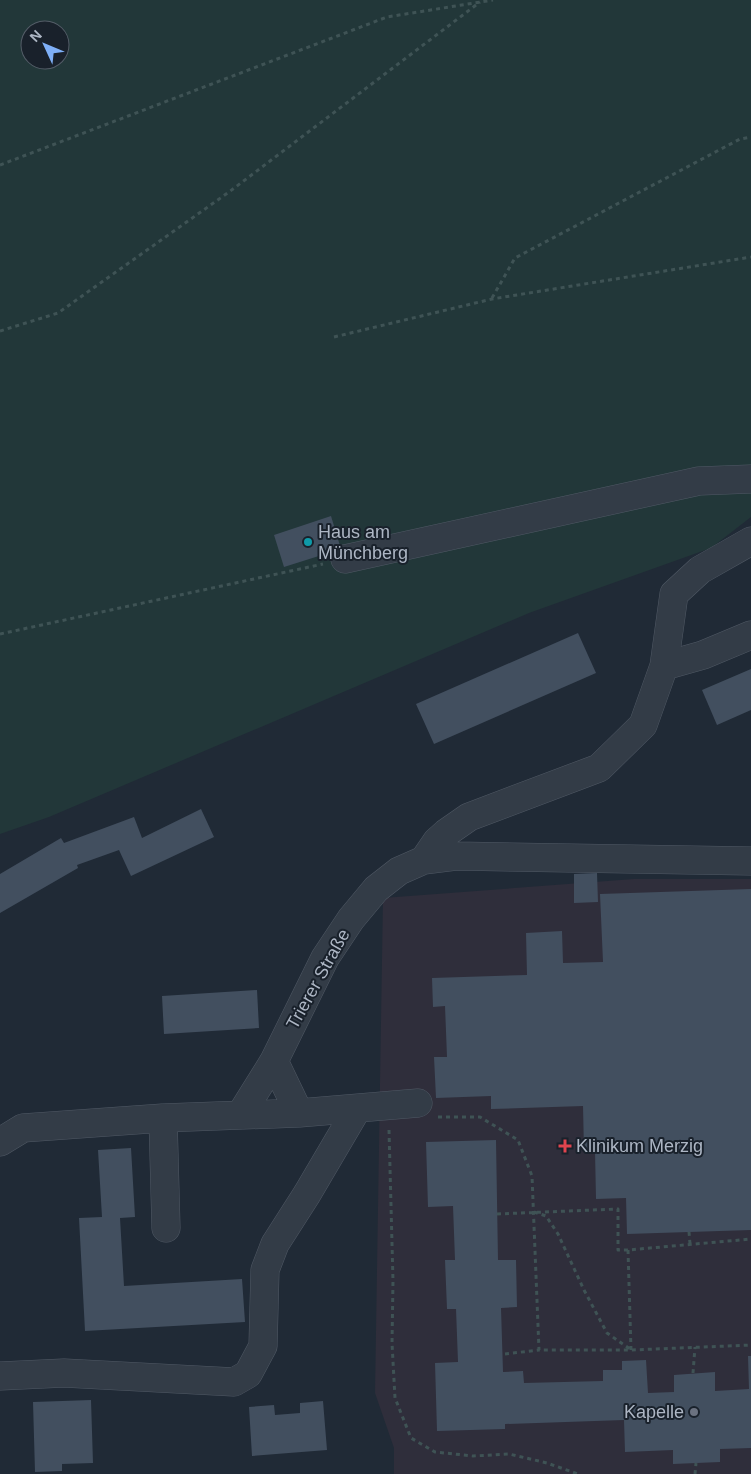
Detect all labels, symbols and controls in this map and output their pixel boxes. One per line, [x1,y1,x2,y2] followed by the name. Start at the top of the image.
[20,20,70,70] north arrow
[26,27,45,45] text: N
[318,522,408,563] place label: Haus am Münchberg
[302,536,314,548] marker: Haus am Münchberg
[282,925,354,1033] street label: Trierer Straße
[576,1136,703,1156] place label: Klinikum Merzig
[558,1139,572,1153] marker: Klinikum Merzig
[624,1402,684,1422] place label: Kapelle
[688,1406,700,1418] marker: Kapelle

